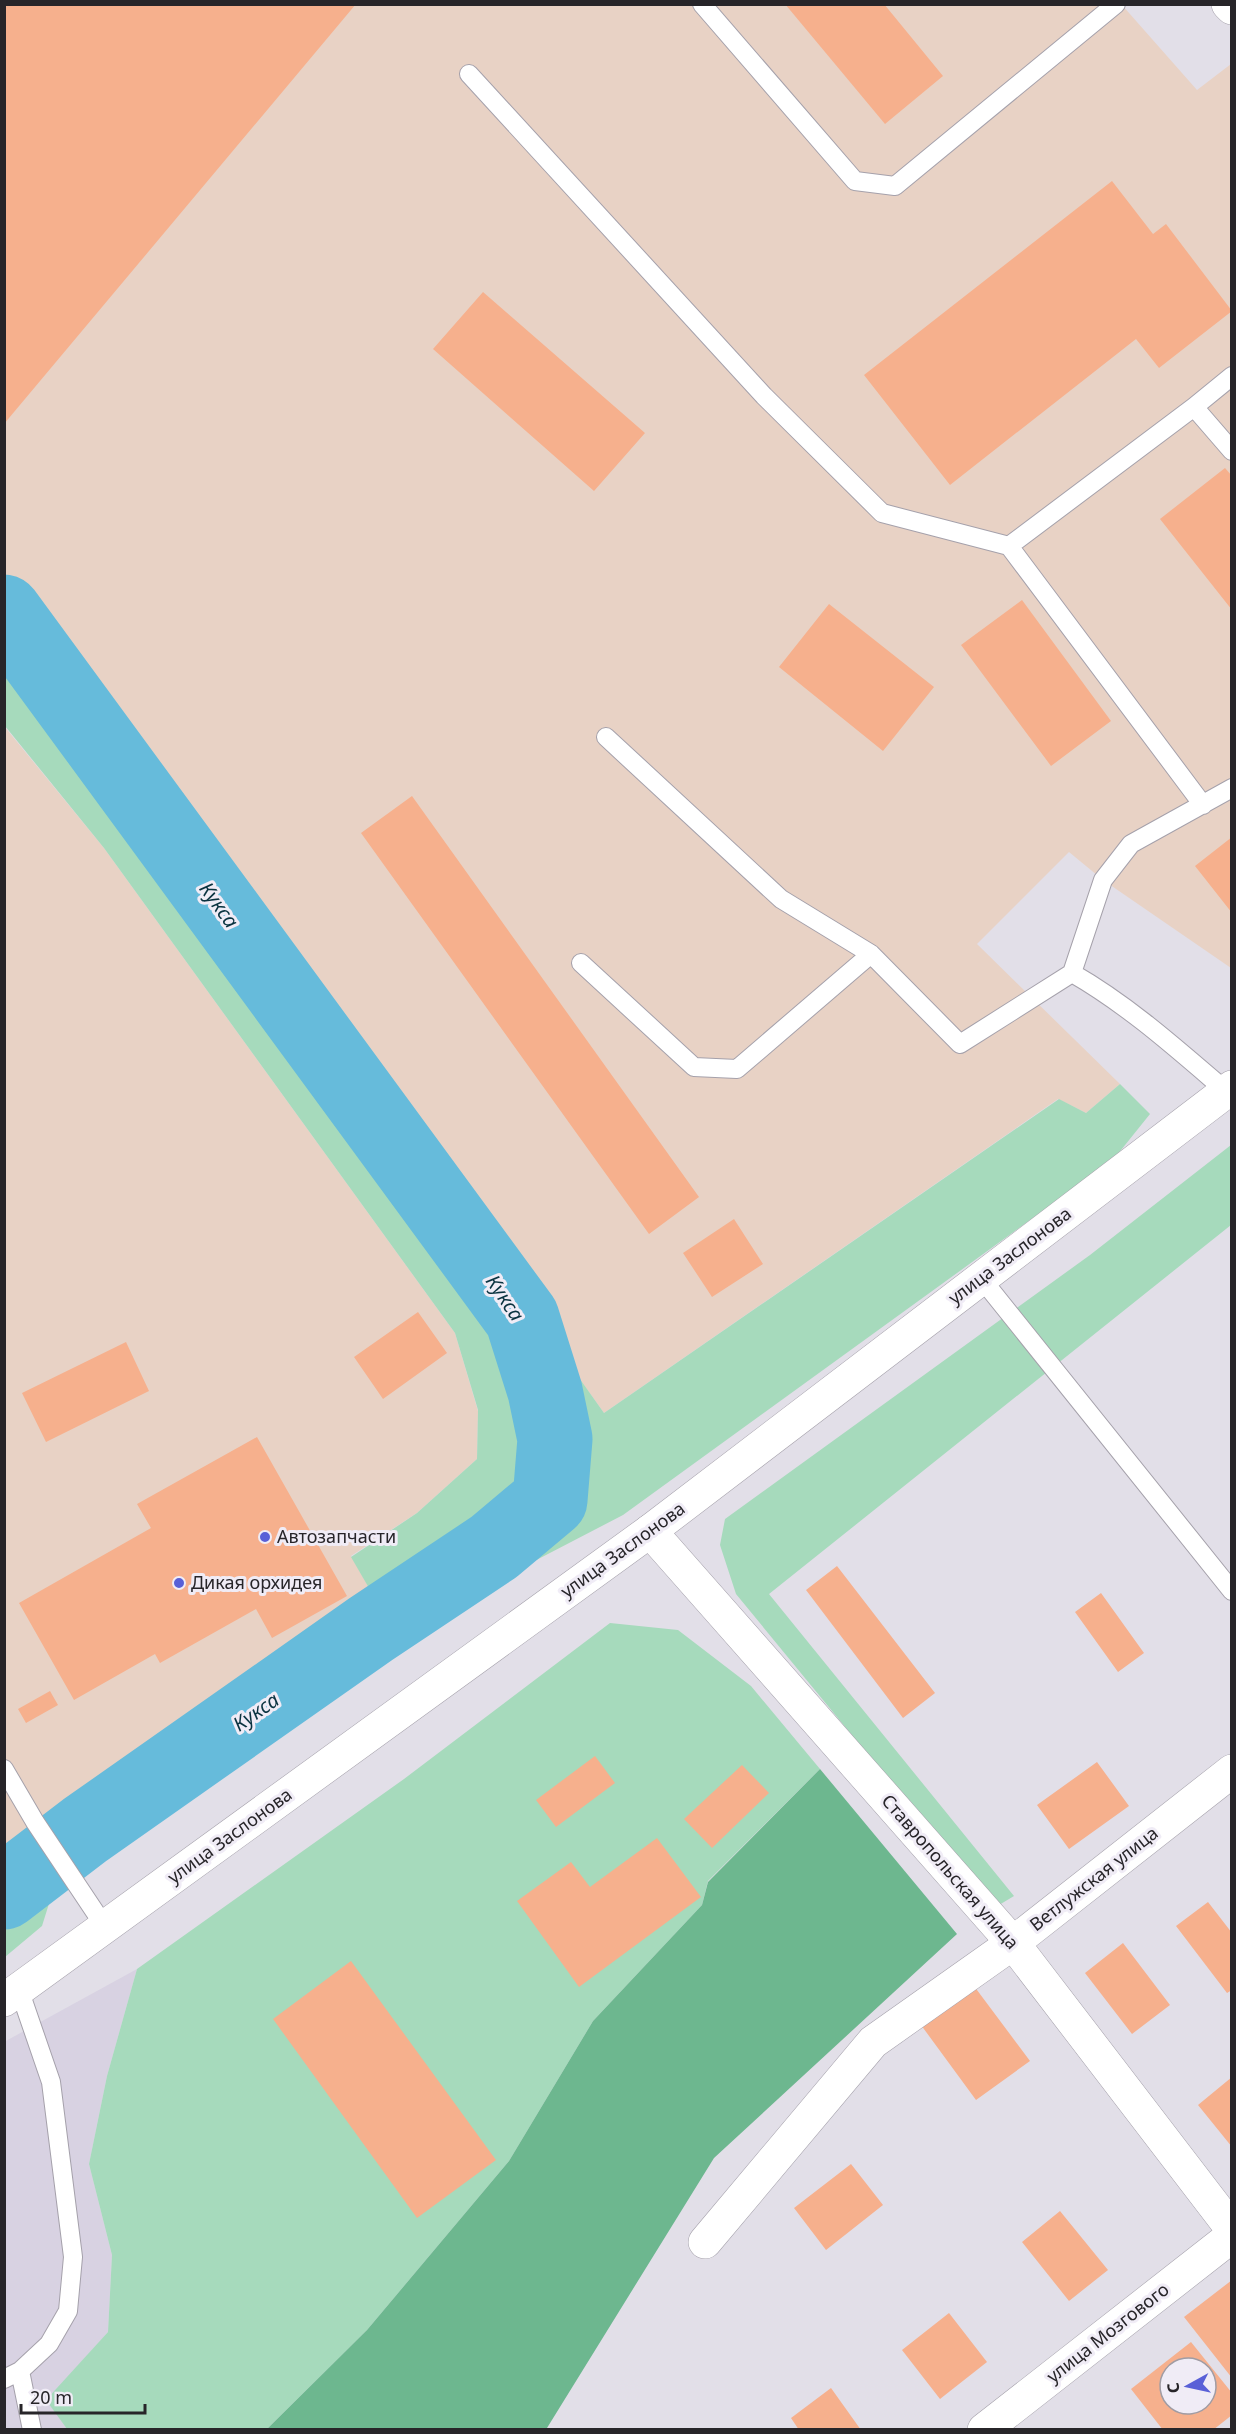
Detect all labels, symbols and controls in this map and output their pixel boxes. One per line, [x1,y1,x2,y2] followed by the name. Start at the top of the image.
[194,876,245,933] water label: Кукса
[943,1201,1076,1309] street label: улица Заслонова
[480,1269,531,1326] water label: Кукса
[555,1496,689,1602] street label: улица Заслонова
[277,1524,396,1548] place label: Автозапчасти
[258,1530,272,1544] marker: Автозапчасти
[191,1570,322,1594] place label: Дикая орхидея
[172,1576,186,1590] marker: Дикая орхидея
[227,1686,284,1737] water label: Кукса
[162,1782,296,1888] street label: улица Заслонова
[877,1789,1025,1954] street label: Ставропольская улица
[1024,1821,1162,1936] street label: Ветлужская улица
[1041,2277,1174,2388] street label: улица Мозгового
[1158,2356,1218,2416] north arrow
[21,2377,146,2415] scale bar
[1162,2381,1185,2395] text: С
[30,2385,72,2409] text: 20 m

